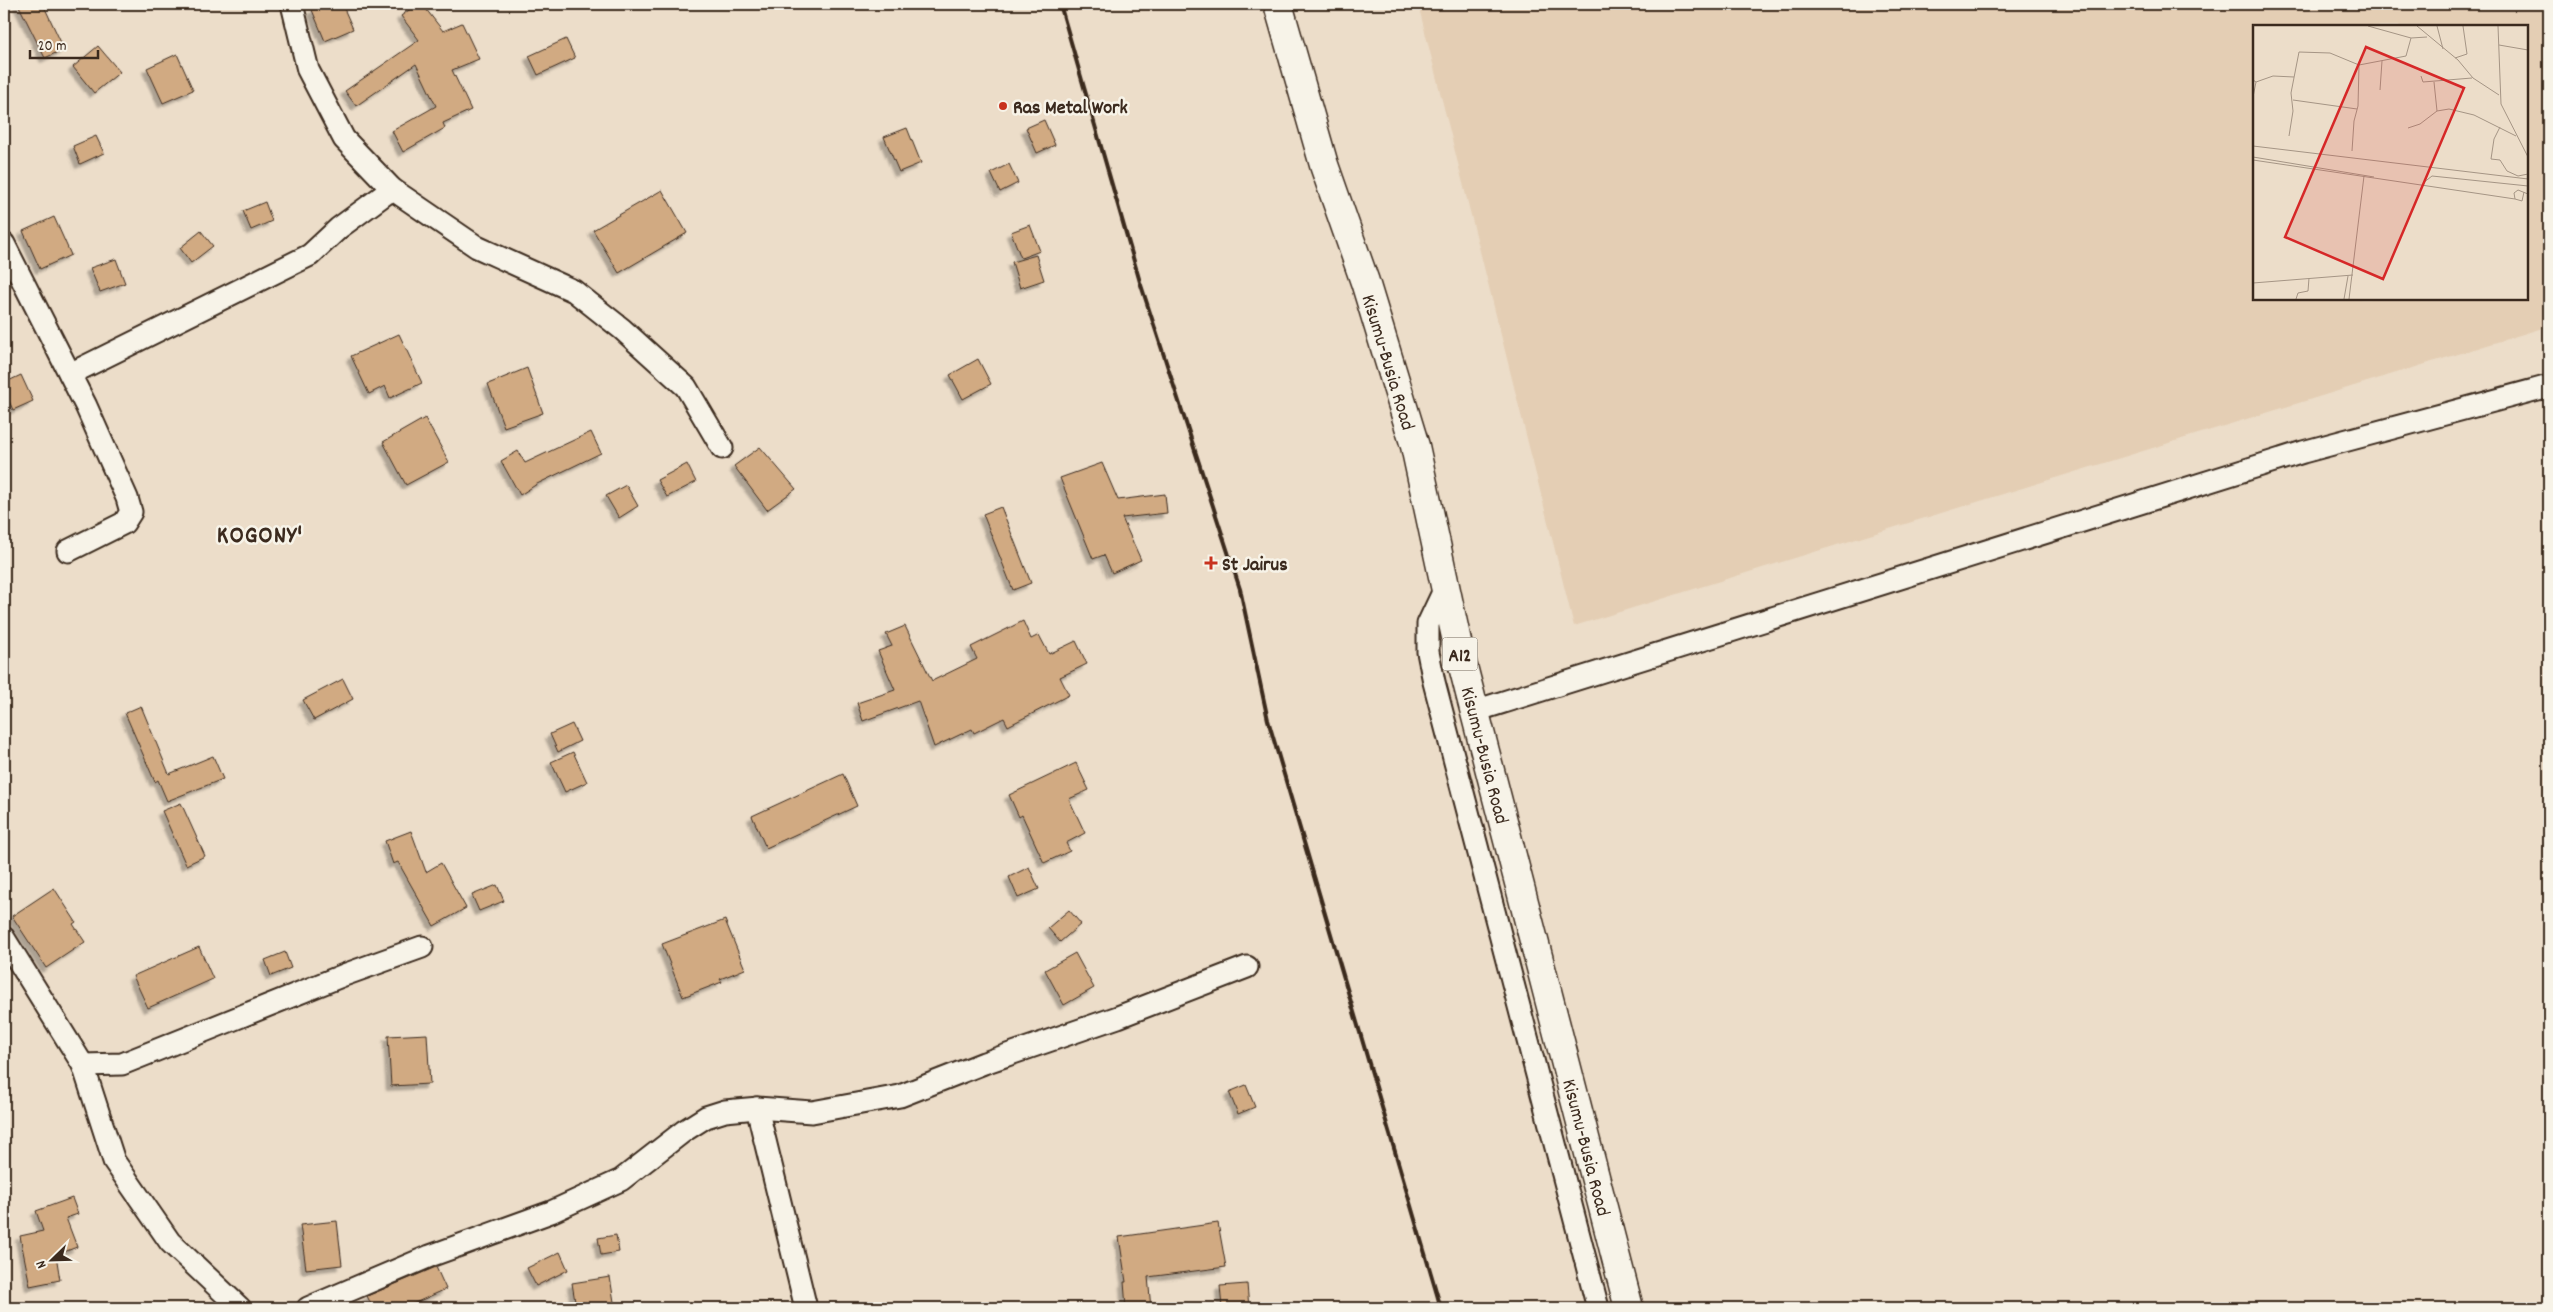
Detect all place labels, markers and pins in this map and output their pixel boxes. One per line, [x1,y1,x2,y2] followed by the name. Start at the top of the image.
[1013,95,1128,123] place label: Ras Metal Work
[997,100,1009,112] marker: Ras Metal Work
[1222,552,1288,580] place label: St Jairus
[1204,556,1218,570] marker: St Jairus

